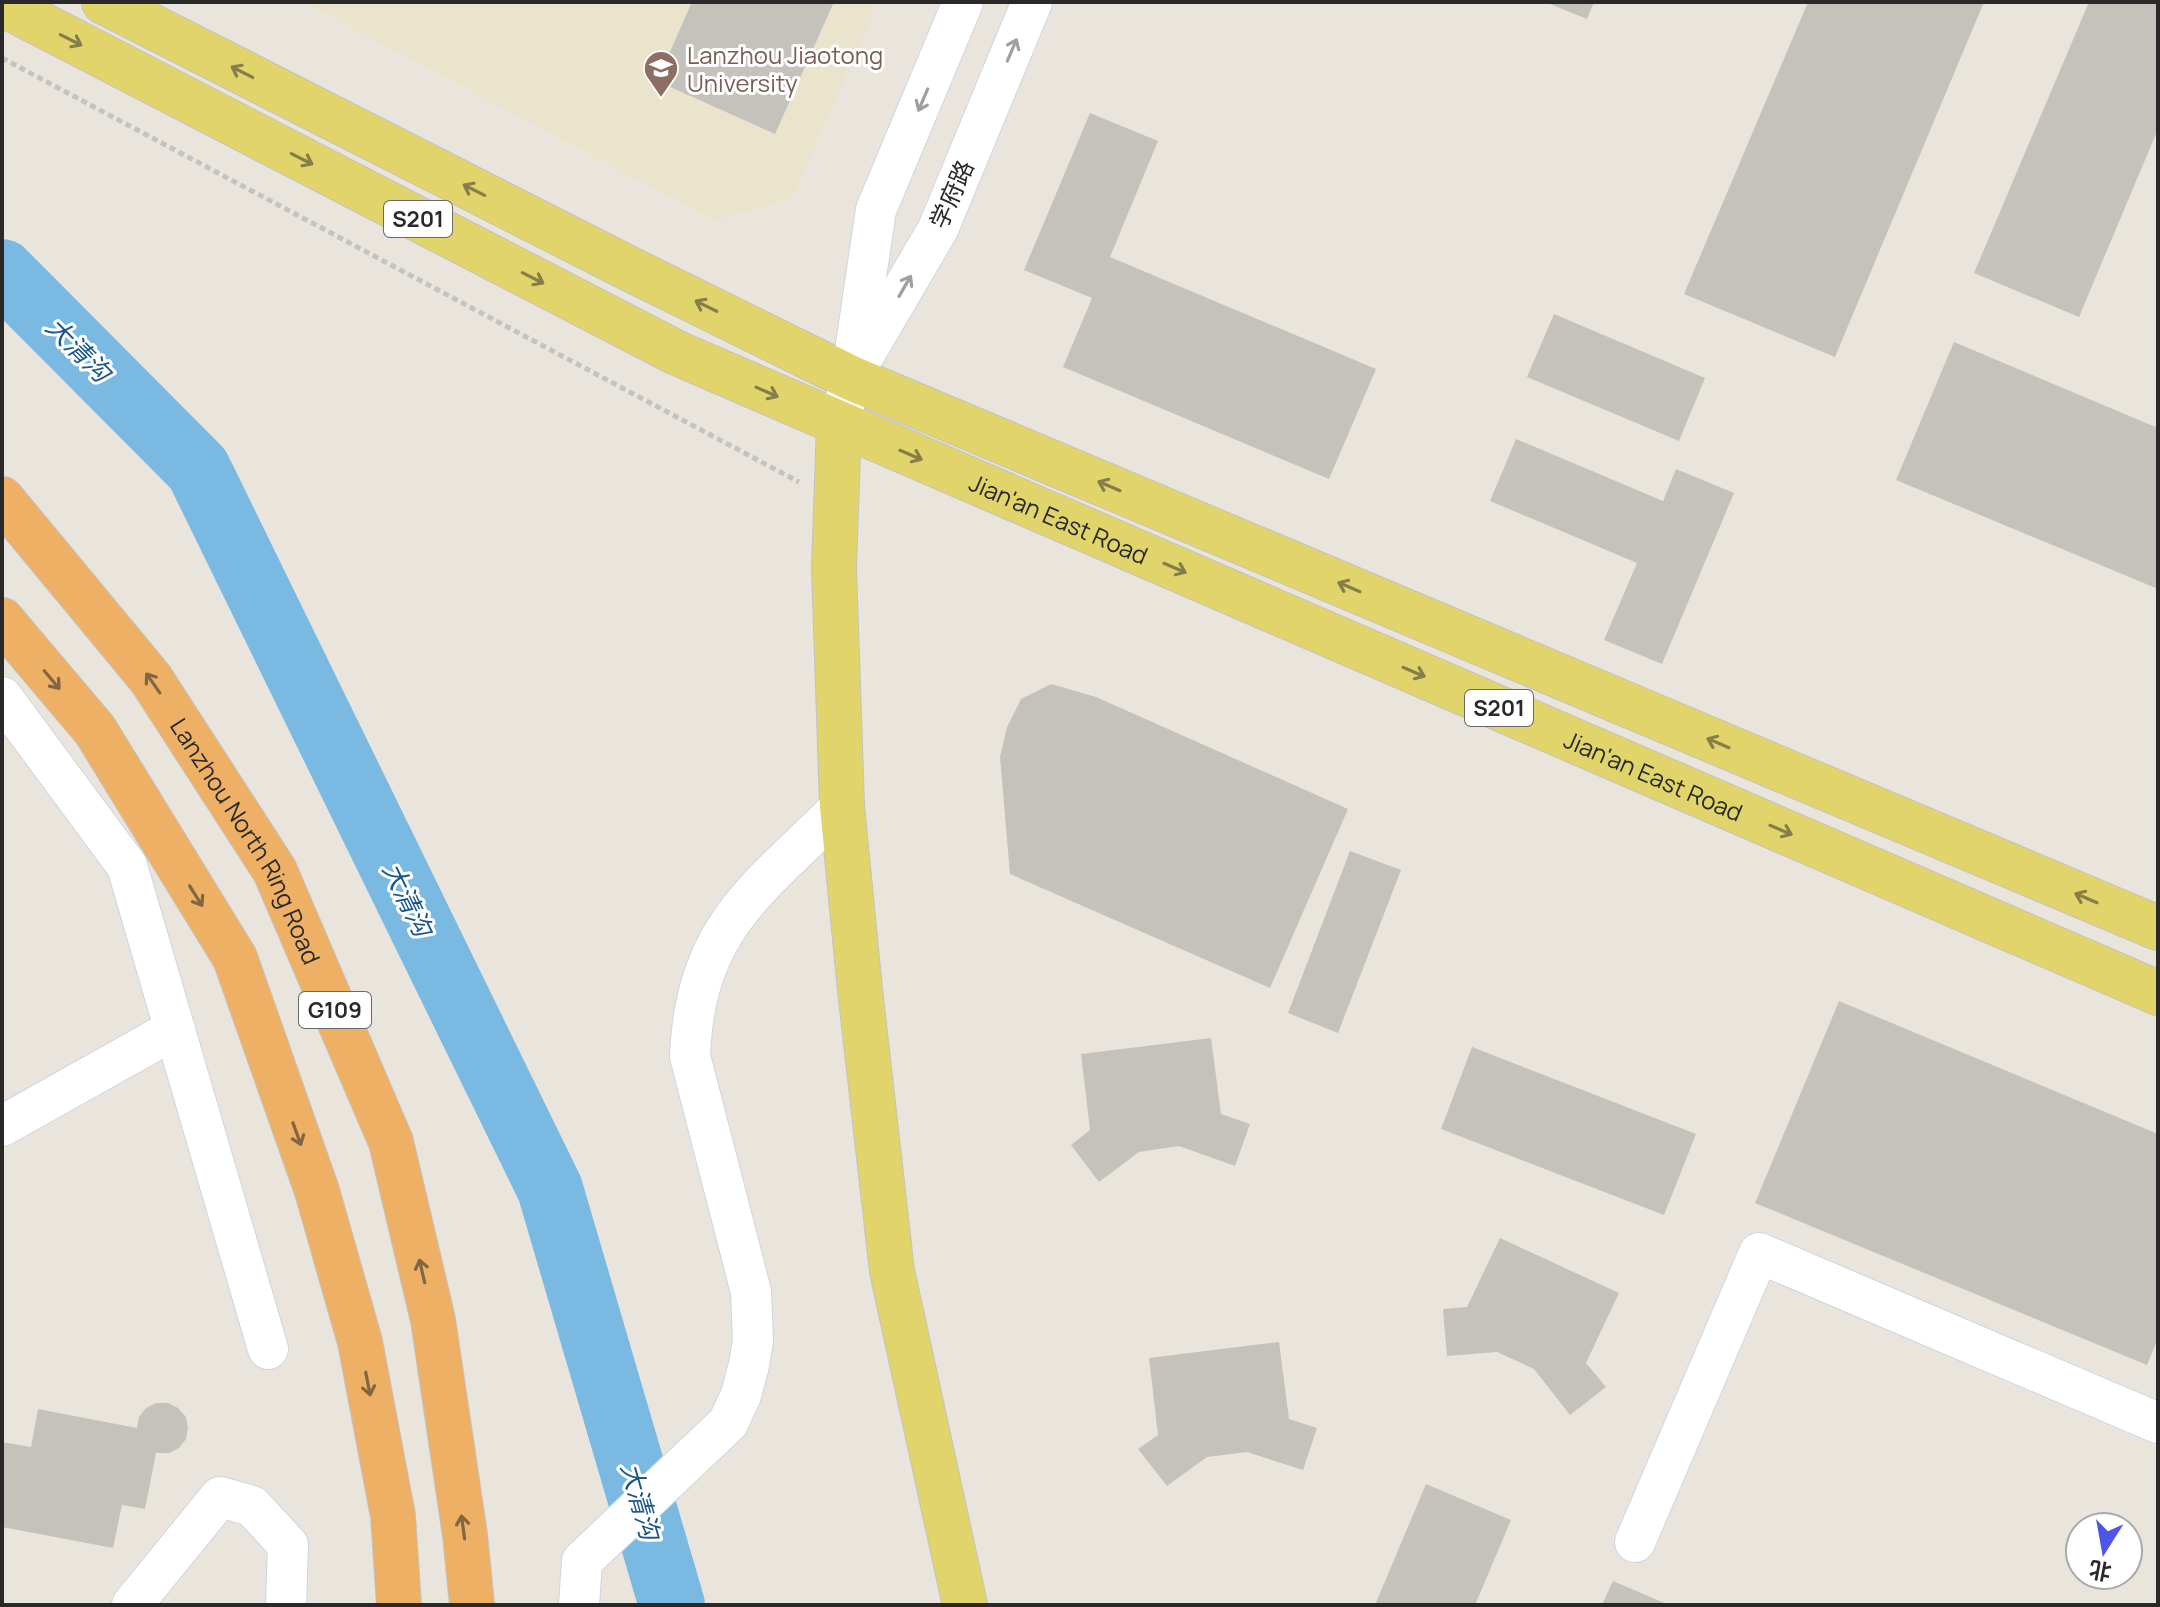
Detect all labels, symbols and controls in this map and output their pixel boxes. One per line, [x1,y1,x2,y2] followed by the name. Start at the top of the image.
[59,32,83,48] one-way arrow
[687,38,883,99] place label: Lanzhou Jiaotong University
[1006,38,1021,63] one-way arrow
[642,49,680,99] school or university icon: Lanzhou Jiaotong University
[230,64,254,79] one-way arrow
[914,87,929,112] one-way arrow
[290,152,314,167] one-way arrow
[921,154,981,234] street label: 学府路
[462,181,486,197] one-way arrow
[384,201,452,237] road number: S201
[521,271,545,287] one-way arrow
[897,275,913,298] one-way arrow
[694,298,718,313] one-way arrow
[39,309,121,391] water label: 大清沟
[754,386,779,401] one-way arrow
[898,448,922,463] one-way arrow
[965,465,1153,571] street label: Jian'an East Road
[1097,478,1122,493] one-way arrow
[1162,562,1187,577] one-way arrow
[1337,579,1362,594] one-way arrow
[1401,665,1426,680] one-way arrow
[43,669,61,690] one-way arrow
[145,672,161,694] one-way arrow
[1465,690,1533,726] road number: S201
[164,711,329,969] street label: Lanzhou North Ring Road
[1560,722,1748,828] street label: Jian'an East Road
[1706,734,1730,749] one-way arrow
[1768,824,1793,839] one-way arrow
[375,856,443,945] water label: 大清沟
[189,884,205,907] one-way arrow
[2074,890,2099,904] one-way arrow
[299,992,371,1028] road number: G109
[291,1121,306,1146] one-way arrow
[414,1259,429,1284] one-way arrow
[361,1371,376,1396] one-way arrow
[613,1459,670,1546] water label: 大清沟
[2064,1511,2144,1591] north arrow
[456,1515,471,1541] one-way arrow
[2087,1554,2114,1587] text: 北

